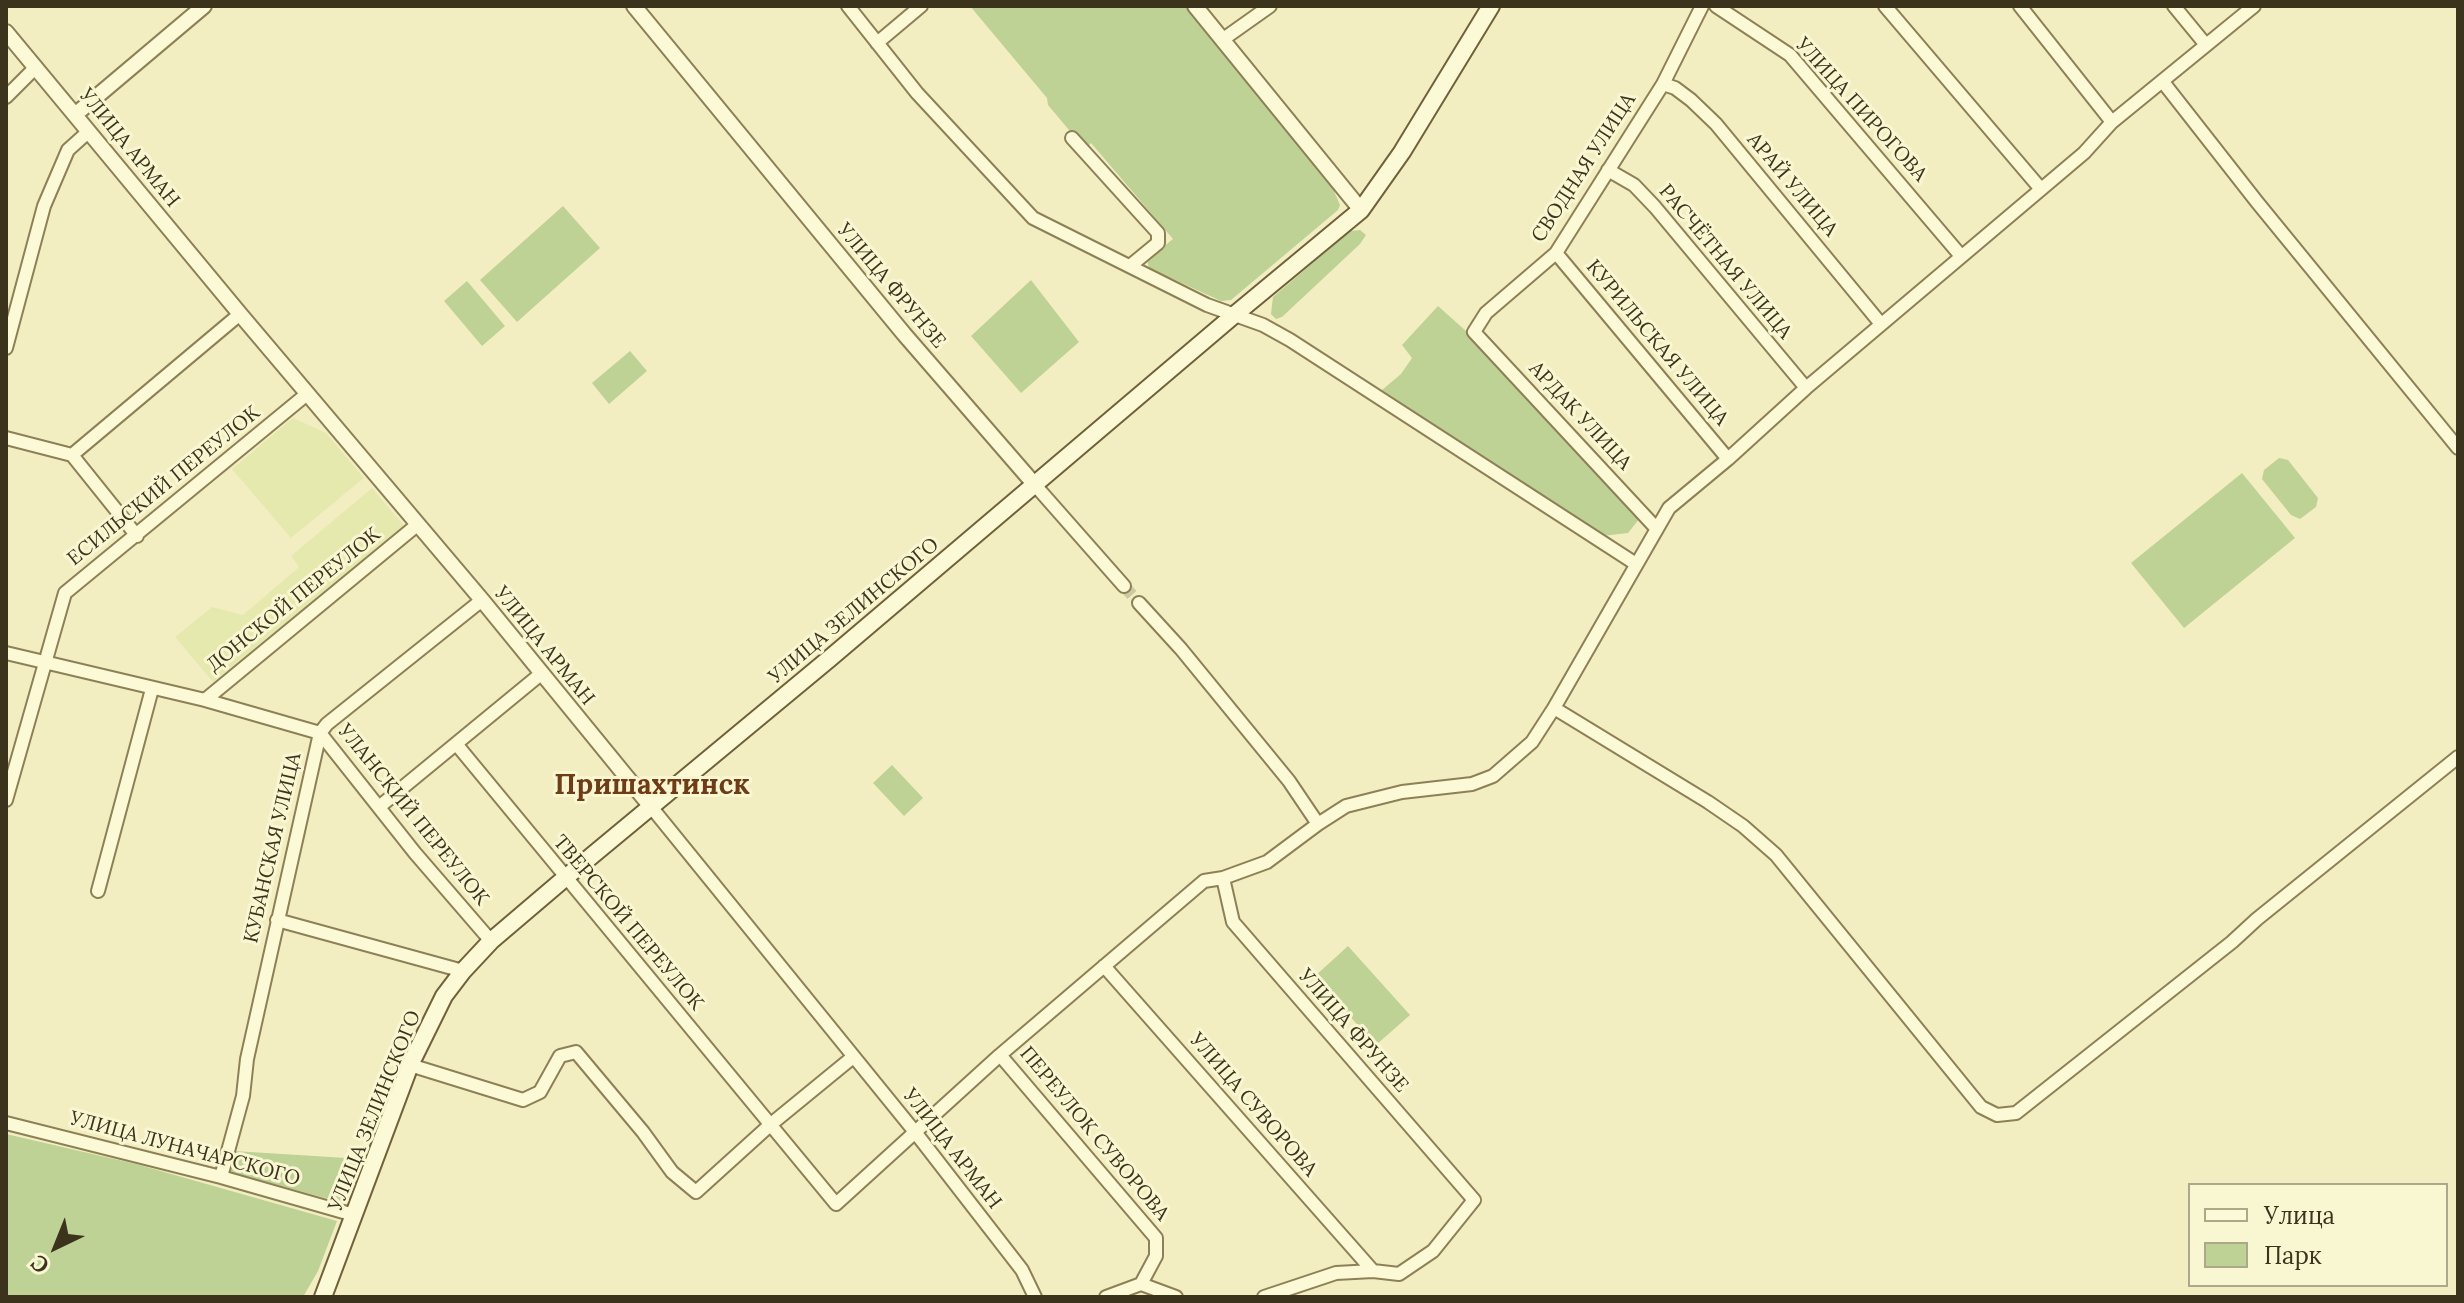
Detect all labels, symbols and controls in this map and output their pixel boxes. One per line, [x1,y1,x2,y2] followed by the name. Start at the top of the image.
[1790,33,1932,187] street label: УЛИЦА ПИРОГОВА
[74,84,184,212] street label: УЛИЦА АРМАН
[1527,89,1641,247] street label: СВОДНАЯ УЛИЦА
[1742,128,1842,242] street label: АРАЙ УЛИЦА
[1653,180,1797,344] street label: РАСЧЁТНАЯ УЛИЦА
[832,219,950,353] street label: УЛИЦА ФРУНЗЕ
[1581,255,1733,431] street label: КУРИЛЬСКАЯ УЛИЦА
[1524,357,1636,475] street label: АРДАК УЛИЦА
[63,401,265,571] street label: ЕСИЛЬСКИЙ ПЕРЕУЛОК
[202,523,386,677] street label: ДОНСКОЙ ПЕРЕУЛОК
[764,533,944,689] street label: УЛИЦА ЗЕЛИНСКОГО
[489,582,599,710] street label: УЛИЦА АРМАН
[332,720,494,910] street label: УЛАНСКИЙ ПЕРЕУЛОК
[239,750,307,946] street label: КУБАНСКАЯ УЛИЦА
[554,769,750,803] district label: Пришахтинск
[548,831,708,1015] street label: ТВЕРСКОЙ ПЕРЕУЛОК
[1293,964,1413,1098] street label: УЛИЦА ФРУНЗЕ
[324,1007,426,1215] street label: УЛИЦА ЗЕЛИНСКОГО
[1184,1028,1322,1182] street label: УЛИЦА СУВОРОВА
[1014,1042,1174,1226] street label: ПЕРЕУЛОК СУВОРОВА
[898,1084,1006,1214] street label: УЛИЦА АРМАН
[67,1107,303,1191] street label: УЛИЦА ЛУНАЧАРСКОГО
[2188,1183,2448,1287] legend
[2264,1200,2335,1231] text: Улица
[16,1207,96,1287] north arrow
[2264,1240,2322,1271] text: Парк
[25,1249,55,1280] text: С

